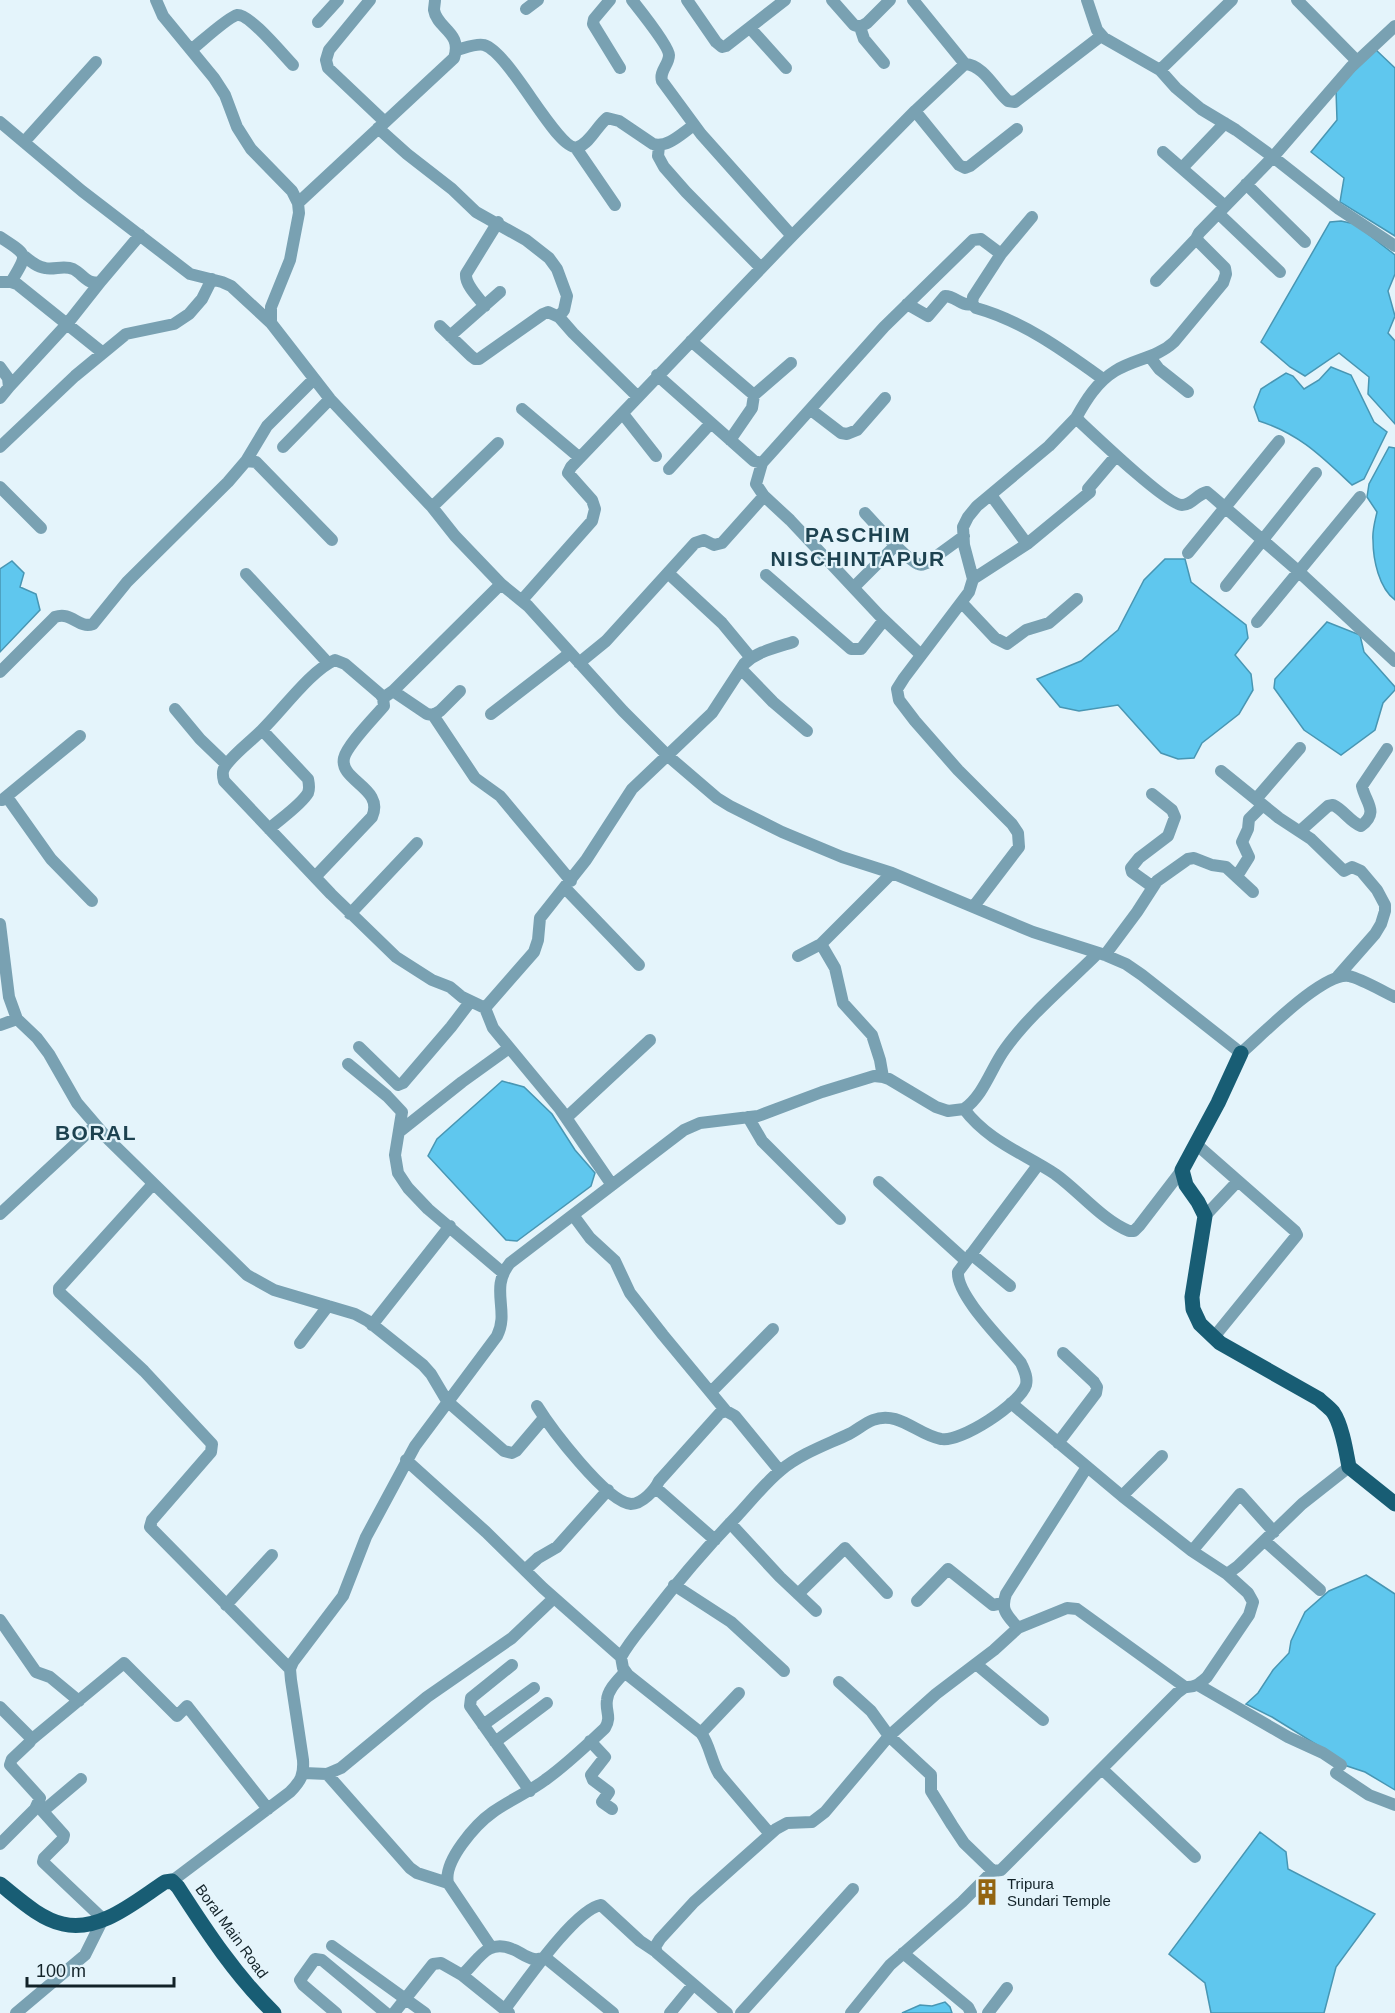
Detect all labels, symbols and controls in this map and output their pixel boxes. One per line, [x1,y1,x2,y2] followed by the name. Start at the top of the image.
[770,523,946,570] district label: PASCHIM NISCHINTAPUR
[55,1121,137,1144] district label: BORAL
[1007,1875,1111,1909] place label: Tripura Sundari Temple
[972,1877,1002,1907] building icon: Tripura Sundari Temple
[192,1881,272,1981] street label: Boral Main Road
[27,1950,174,1988] scale bar
[36,1961,86,1981] text: 100 m

